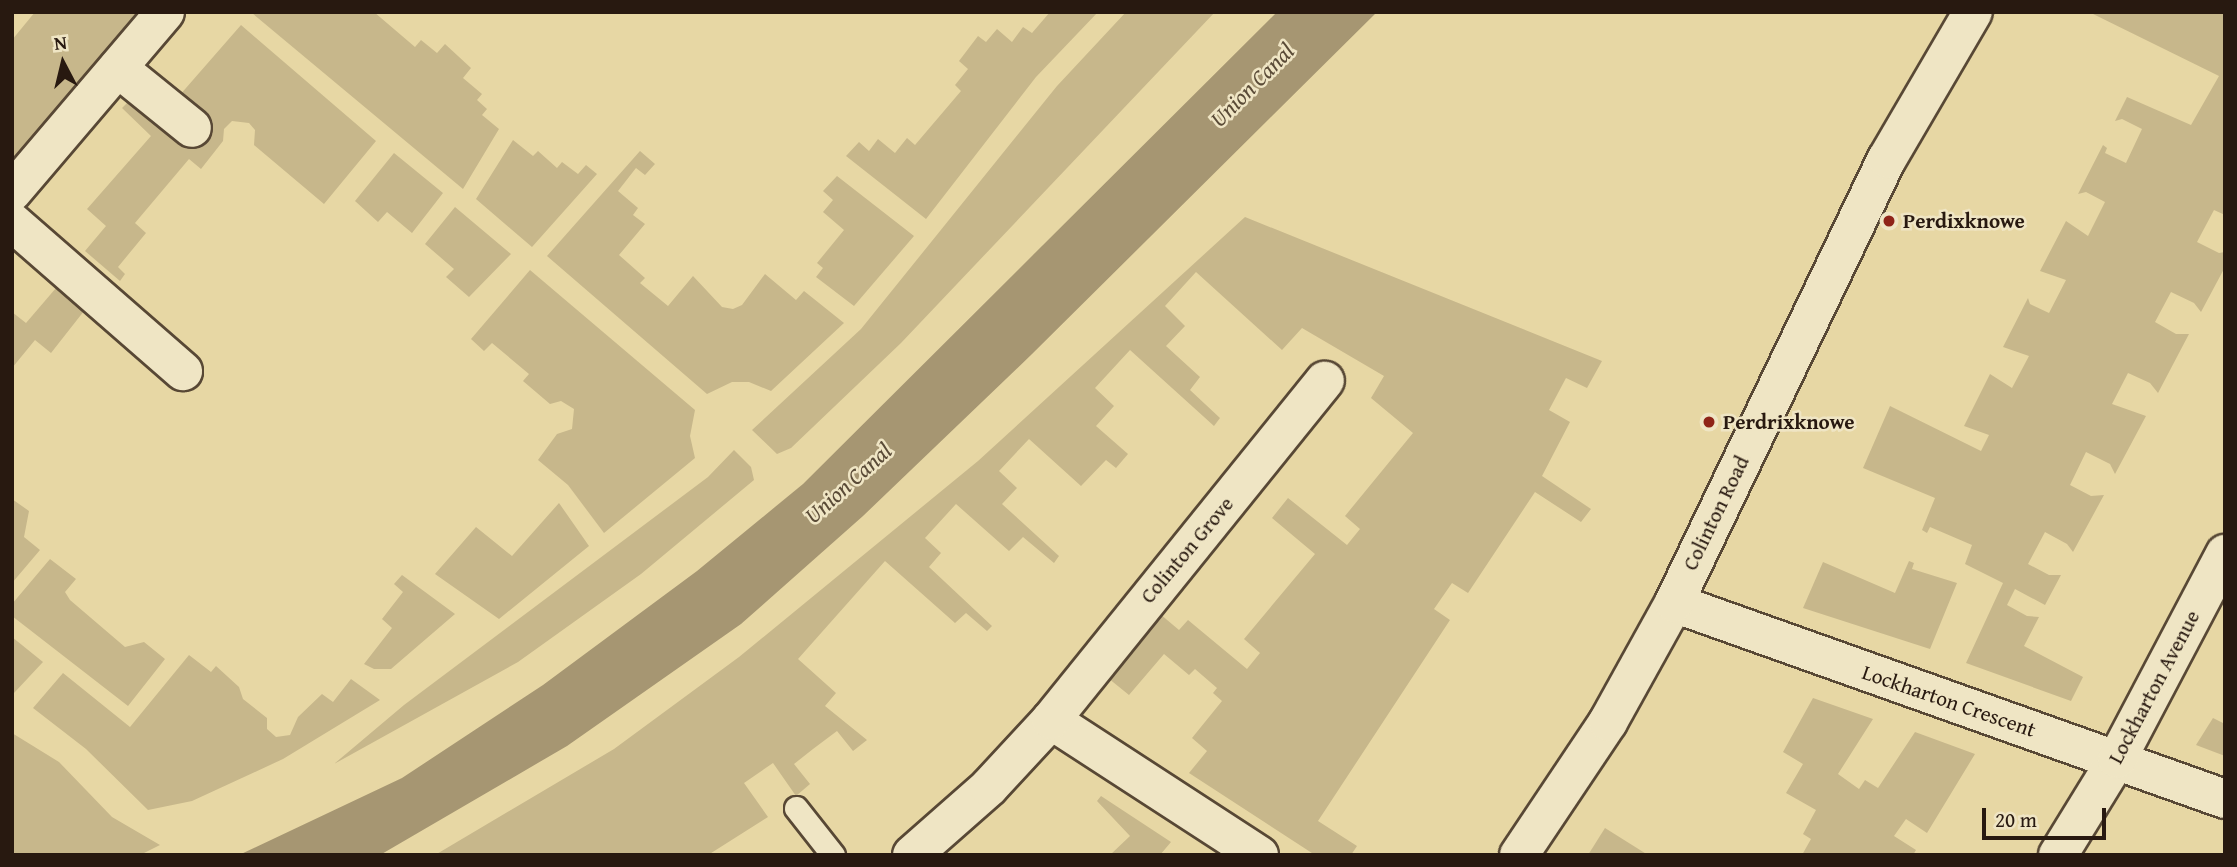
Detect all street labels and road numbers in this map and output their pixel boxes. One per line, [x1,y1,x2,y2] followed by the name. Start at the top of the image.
[1677,452,1755,574] street label: Colinton Road
[1135,492,1239,608] street label: Colinton Grove
[2103,606,2205,768] street label: Lockharton Avenue
[1859,659,2039,743] street label: Lockharton Crescent

